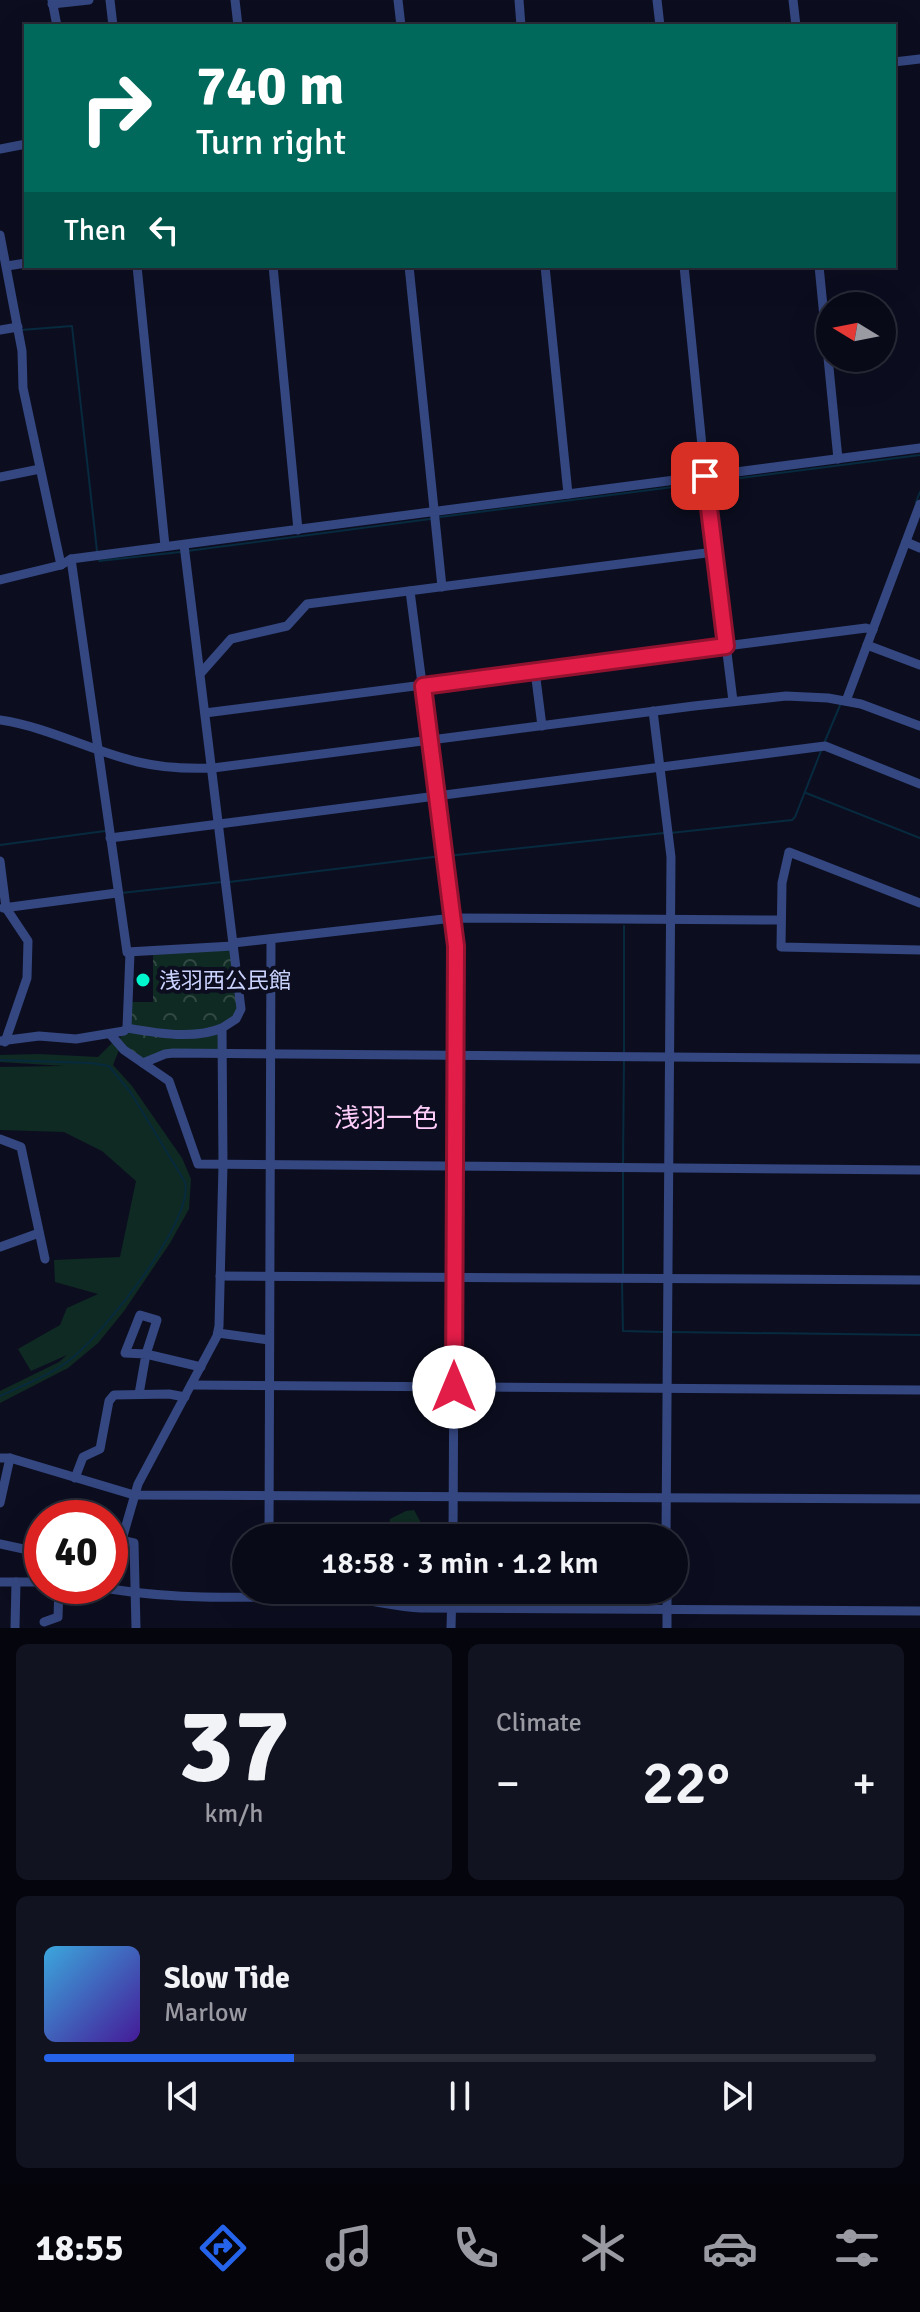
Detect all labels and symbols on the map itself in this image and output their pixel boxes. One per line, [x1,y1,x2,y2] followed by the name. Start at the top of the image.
[816,292,896,372] north arrow
[671,442,739,510] pin
[159,967,291,994] place label: 浅羽西公民館
[134,971,152,989] marker: 浅羽西公民館
[334,1103,438,1135] district label: 浅羽一色
[412,1345,496,1429] position arrow
[24,1500,128,1604] speed limit sign: 40

